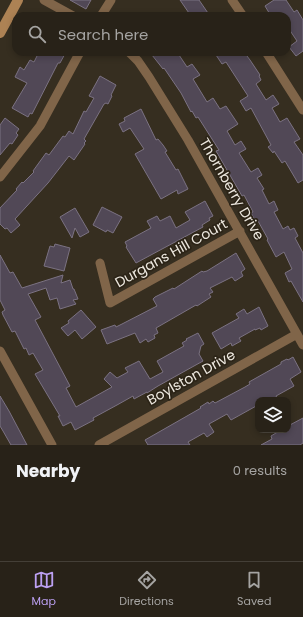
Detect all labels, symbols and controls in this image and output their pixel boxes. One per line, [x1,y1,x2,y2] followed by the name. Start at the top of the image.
[12,12,291,56] search box
[26,23,48,45] icon: search
[58,24,148,45] text: Search here
[195,134,270,244] street label: Thornberry Drive
[111,214,231,292] street label: Durgans Hill Court
[143,344,239,410] street label: Boylston Drive
[255,397,291,433] map controls
[255,397,291,433] button: layers
[16,459,80,483] text: Nearby
[233,461,287,480] text: 0 results
[32,569,56,610] tab: Map
[119,569,174,610] tab: Directions
[237,569,271,610] tab: Saved

